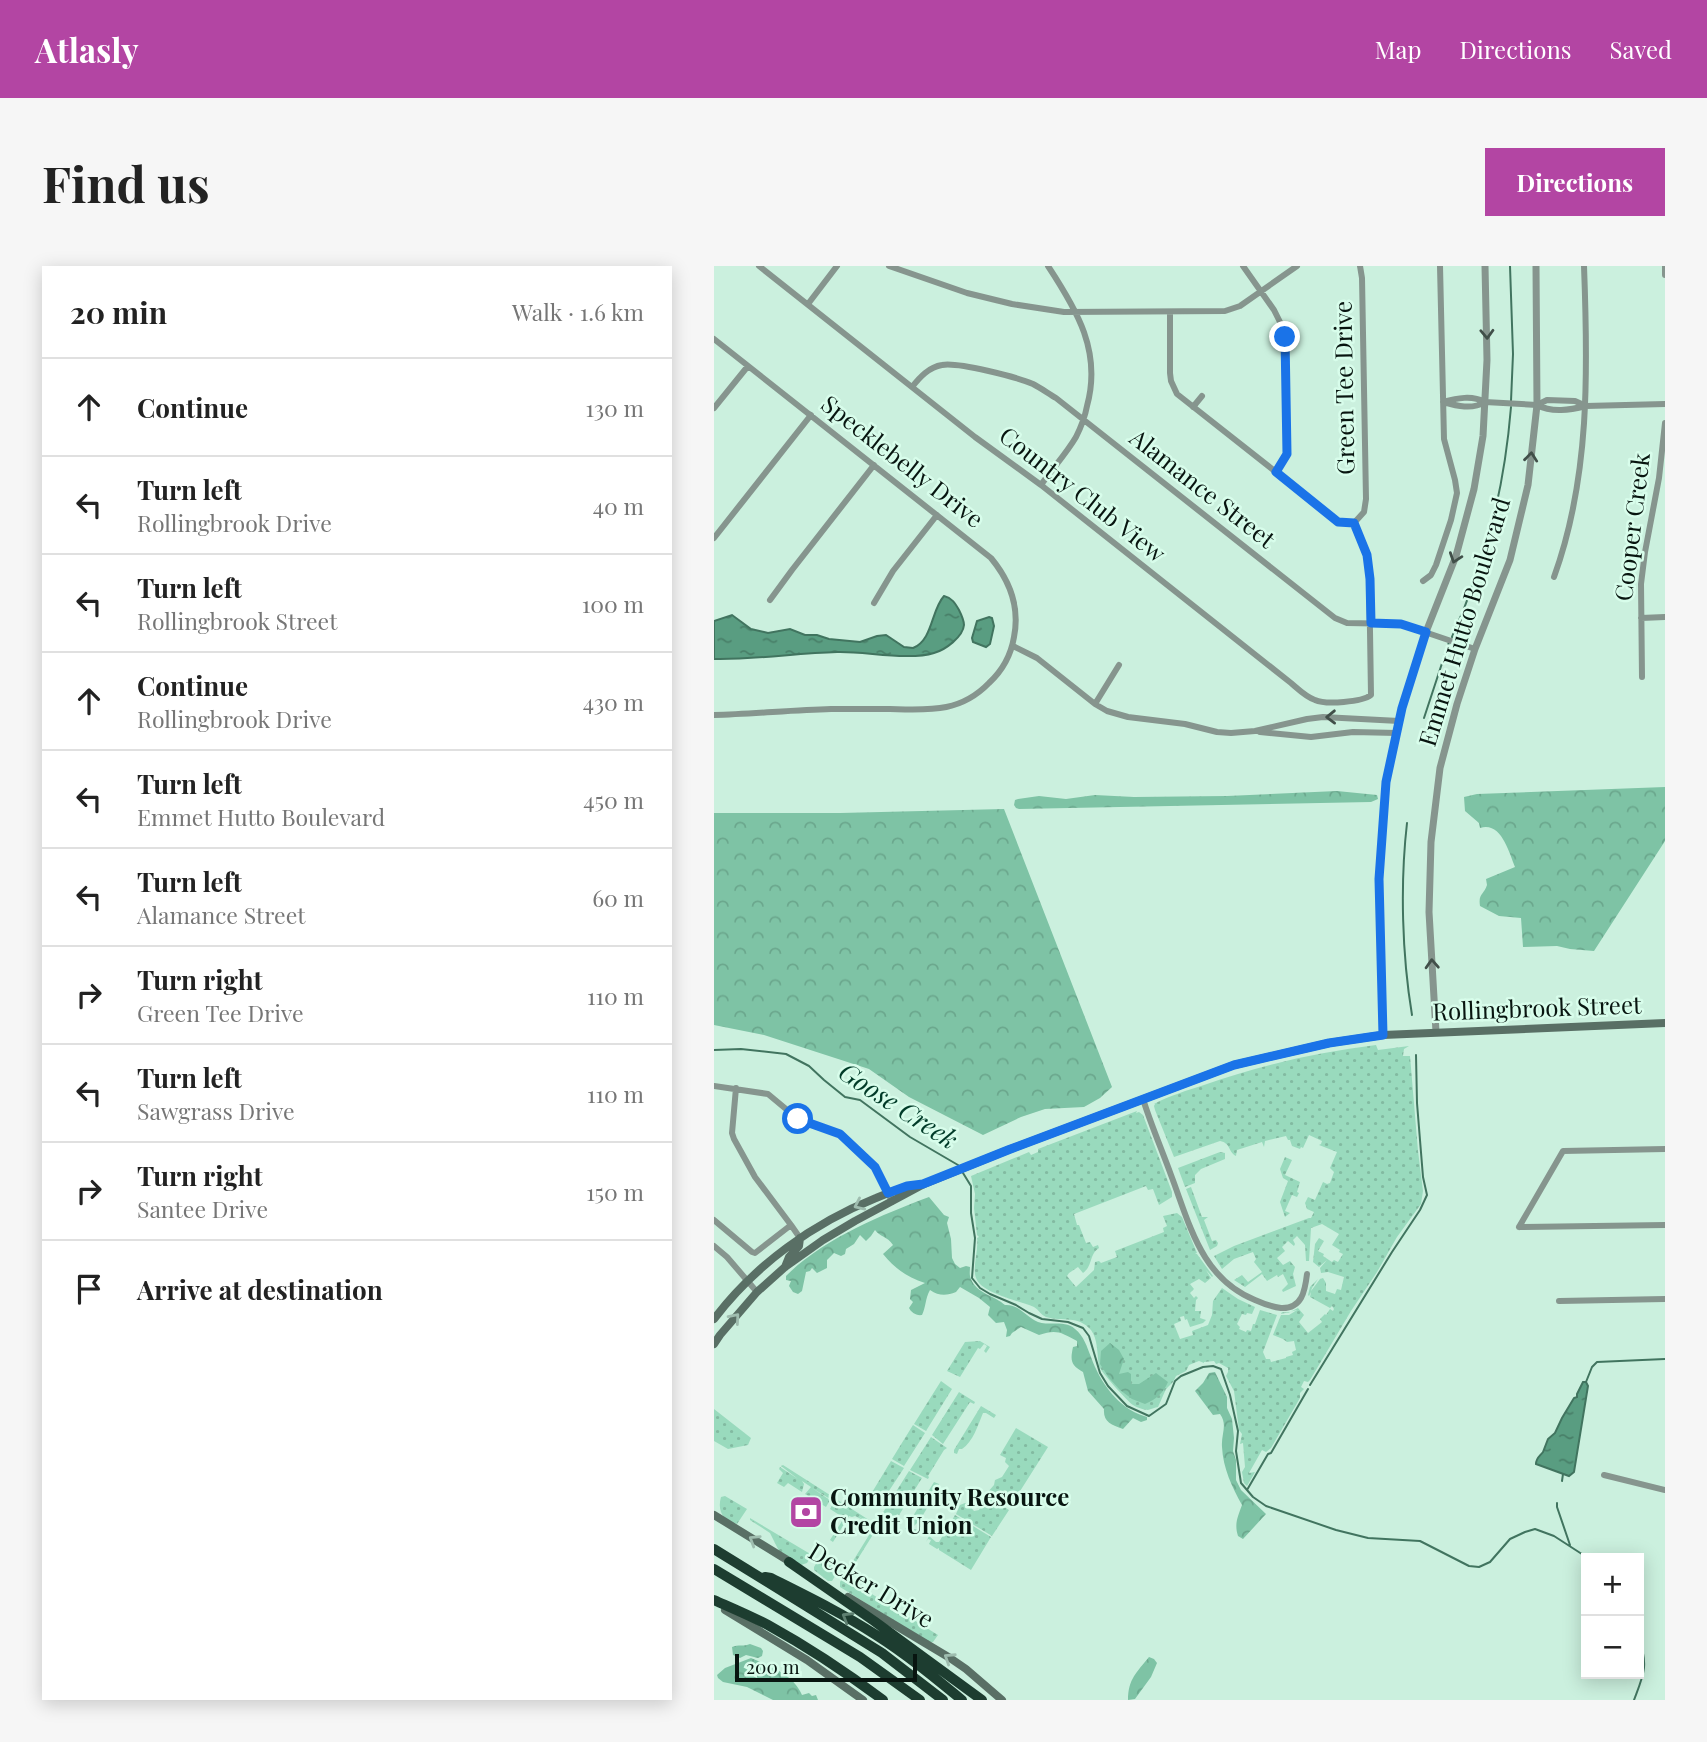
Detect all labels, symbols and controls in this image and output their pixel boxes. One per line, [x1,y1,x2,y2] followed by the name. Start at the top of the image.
[35,27,139,71] text: Atlasly
[1375,33,1421,65] text: Map
[1459,33,1572,65] text: Directions
[1610,33,1672,65] text: Saved
[1485,148,1665,216] button: Directions
[42,150,210,215] text: Find us
[70,292,167,332] text: 20 min
[512,296,644,327] text: Walk · 1.6 km
[1325,301,1361,475] street label: Green Tee Drive
[1269,321,1300,352] route end
[1479,329,1494,340] one-way arrow
[816,387,991,534] street label: Specklebelly Drive
[70,388,108,426] icon: ahead
[137,390,248,425] text: Continue
[586,392,644,423] text: 130 m
[994,418,1173,569] street label: Country Club View
[1123,420,1283,554] street label: Alamance Street
[1606,450,1656,603] street label: Cooper Creek
[1524,451,1539,463] one-way arrow
[137,472,242,507] text: Turn left
[70,486,108,524] icon: left
[593,490,644,521] text: 40 m
[1410,493,1516,750] street label: Emmet Hutto Boulevard
[137,507,332,538] text: Rollingbrook Drive
[1449,552,1463,564] one-way arrow
[137,570,242,605] text: Turn left
[70,584,108,622] icon: left
[582,588,644,619] text: 100 m
[137,605,337,636] text: Rollingbrook Street
[137,668,248,703] text: Continue
[70,682,108,720] icon: ahead
[583,686,644,717] text: 430 m
[137,703,332,734] text: Rollingbrook Drive
[1325,710,1336,725] one-way arrow
[137,766,242,801] text: Turn left
[70,780,108,818] icon: left
[583,784,644,815] text: 450 m
[137,801,385,832] text: Emmet Hutto Boulevard
[137,864,242,899] text: Turn left
[70,878,108,916] icon: left
[592,882,644,913] text: 60 m
[137,899,305,930] text: Alamance Street
[1425,958,1440,969] one-way arrow
[137,962,263,997] text: Turn right
[70,976,108,1014] icon: right
[587,980,644,1011] text: 110 m
[1432,987,1642,1027] street label: Rollingbrook Street
[137,997,304,1028] text: Green Tee Drive
[833,1053,965,1156] water label: Goose Creek
[137,1060,242,1095] text: Turn left
[70,1074,108,1112] icon: left
[587,1078,644,1109] text: 110 m
[137,1095,295,1126] text: Sawgrass Drive
[782,1103,813,1134] route start
[137,1158,263,1193] text: Turn right
[70,1172,108,1210] icon: right
[586,1176,644,1207] text: 150 m
[137,1193,268,1224] text: Santee Drive
[854,1197,866,1211] one-way arrow
[70,1270,108,1308] icon: arrive
[137,1272,383,1307] text: Arrive at destination
[727,1313,739,1326] one-way arrow
[830,1480,1069,1540] place label: Community Resource Credit Union
[787,1493,825,1531] bank icon: Community Resource Credit Union
[803,1534,941,1634] street label: Decker Drive
[749,1535,762,1548] one-way arrow
[1581,1553,1644,1679] map controls
[1581,1553,1644,1616] button: +
[842,1613,855,1626] one-way arrow
[1581,1616,1644,1679] button: −
[735,1651,917,1683] scale bar
[746,1653,800,1679] text: 200 m
[943,1653,956,1666] one-way arrow

